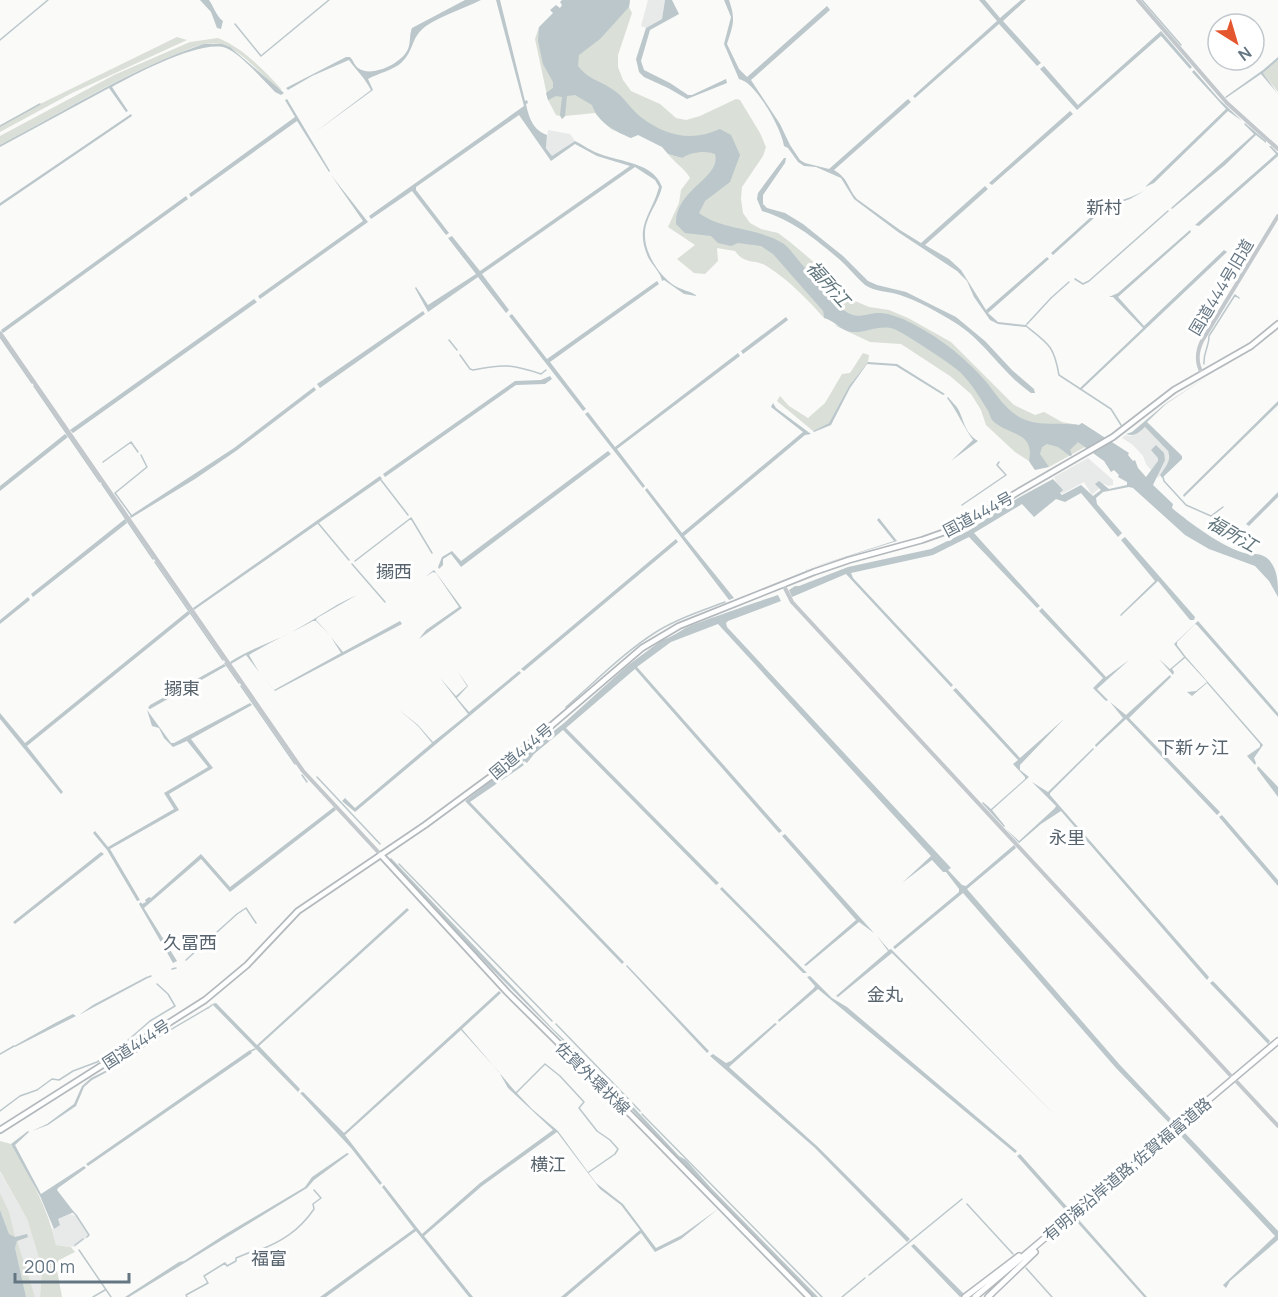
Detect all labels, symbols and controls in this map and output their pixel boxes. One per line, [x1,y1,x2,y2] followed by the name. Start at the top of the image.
[1206,12,1266,72] north arrow
[1234,42,1256,66] text: N
[1086,195,1122,219] district label: 新村
[1184,235,1258,339] street label: 国道444号旧道
[802,255,857,313] water label: 福所江
[939,486,1017,542] street label: 国道444号
[1203,509,1264,558] water label: 福所江
[376,559,412,583] district label: 搦西
[164,676,200,700] district label: 搦東
[485,718,557,784] street label: 国道444号
[1157,735,1229,759] district label: 下新ヶ江
[1049,825,1085,849] district label: 永里
[163,930,217,954] district label: 久冨西
[867,982,903,1006] district label: 金丸
[98,1014,174,1074] street label: 国道444号
[551,1037,635,1119] street label: 佐賀外環状線
[1038,1092,1216,1246] street label: 有明海沿岸道路;佐賀福富道路
[530,1152,566,1176] district label: 横江
[15,1246,129,1284] scale bar
[251,1246,287,1270] district label: 福富
[24,1254,75,1278] text: 200 m

